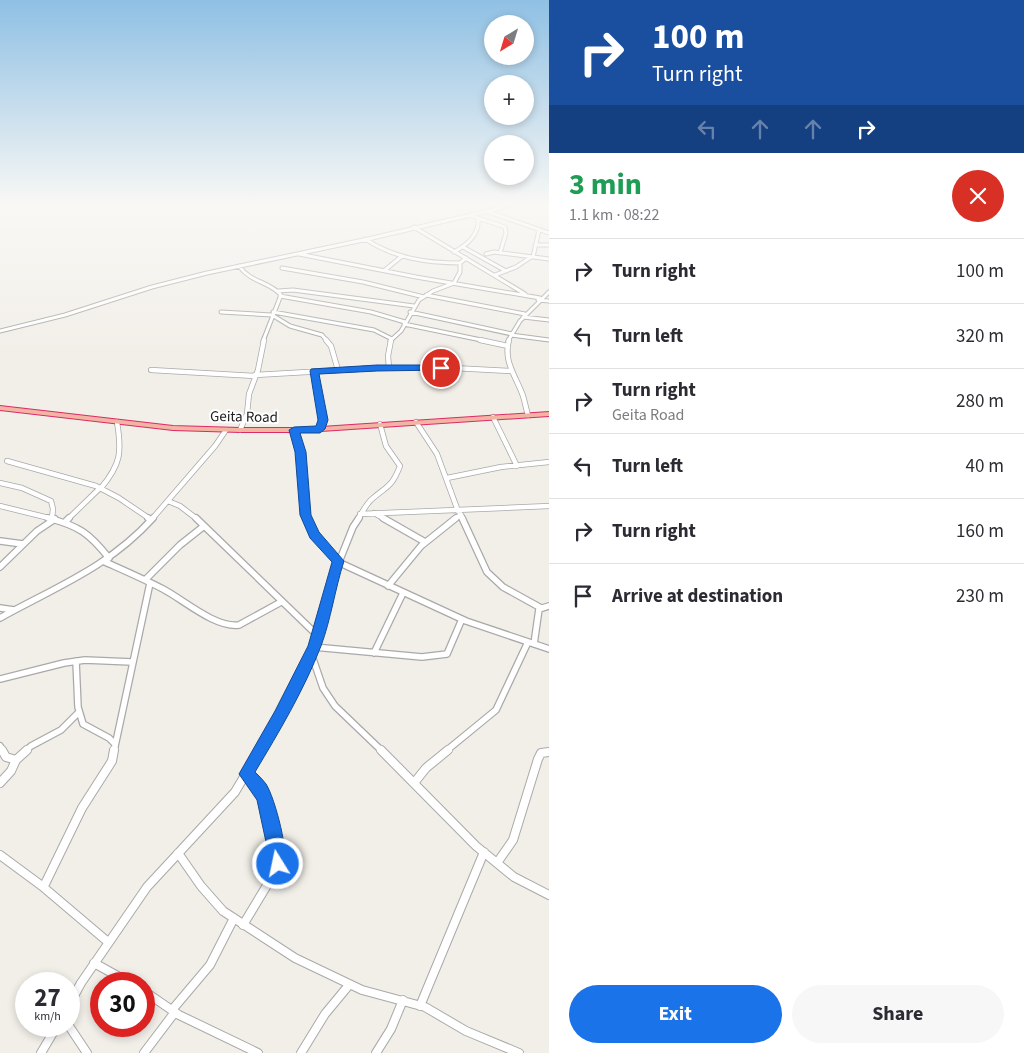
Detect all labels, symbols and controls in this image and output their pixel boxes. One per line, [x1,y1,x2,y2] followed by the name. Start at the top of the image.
[652,12,744,62] text: 100 m
[484,15,534,65] north arrow
[484,15,534,185] map controls
[569,20,634,85] icon: right
[652,58,742,90] text: Turn right
[484,75,534,125] button: +
[693,115,721,143] icon: left
[746,115,774,143] icon: ahead
[799,115,827,143] icon: ahead
[852,115,880,143] icon: right
[484,135,534,185] button: −
[569,163,642,206] text: 3 min
[952,170,1004,222] button: close
[569,204,659,226] text: 1.1 km · 08:22
[569,257,597,285] icon: right
[612,258,696,285] text: Turn right
[956,258,1004,285] text: 100 m
[569,322,597,350] icon: left
[612,323,683,350] text: Turn left
[956,323,1004,350] text: 320 m
[420,347,462,389] pin
[427,354,455,382] icon: arrive
[612,377,696,404] text: Turn right
[569,387,597,415] icon: right
[956,388,1004,415] text: 280 m
[612,404,684,426] text: Geita Road
[210,406,278,428] street label: Geita Road
[569,452,597,480] icon: left
[612,453,683,480] text: Turn left
[966,453,1004,480] text: 40 m
[569,517,597,545] icon: right
[612,518,696,545] text: Turn right
[956,518,1004,545] text: 160 m
[569,582,597,610] icon: arrive
[612,583,783,610] text: Arrive at destination
[956,583,1004,610] text: 230 m
[251,837,303,889] position arrow
[90,972,155,1037] speed limit sign: 30
[34,980,61,1016] text: 27
[569,985,782,1043] button: Exit
[792,985,1004,1043] button: Share
[34,1008,61,1025] text: km/h

